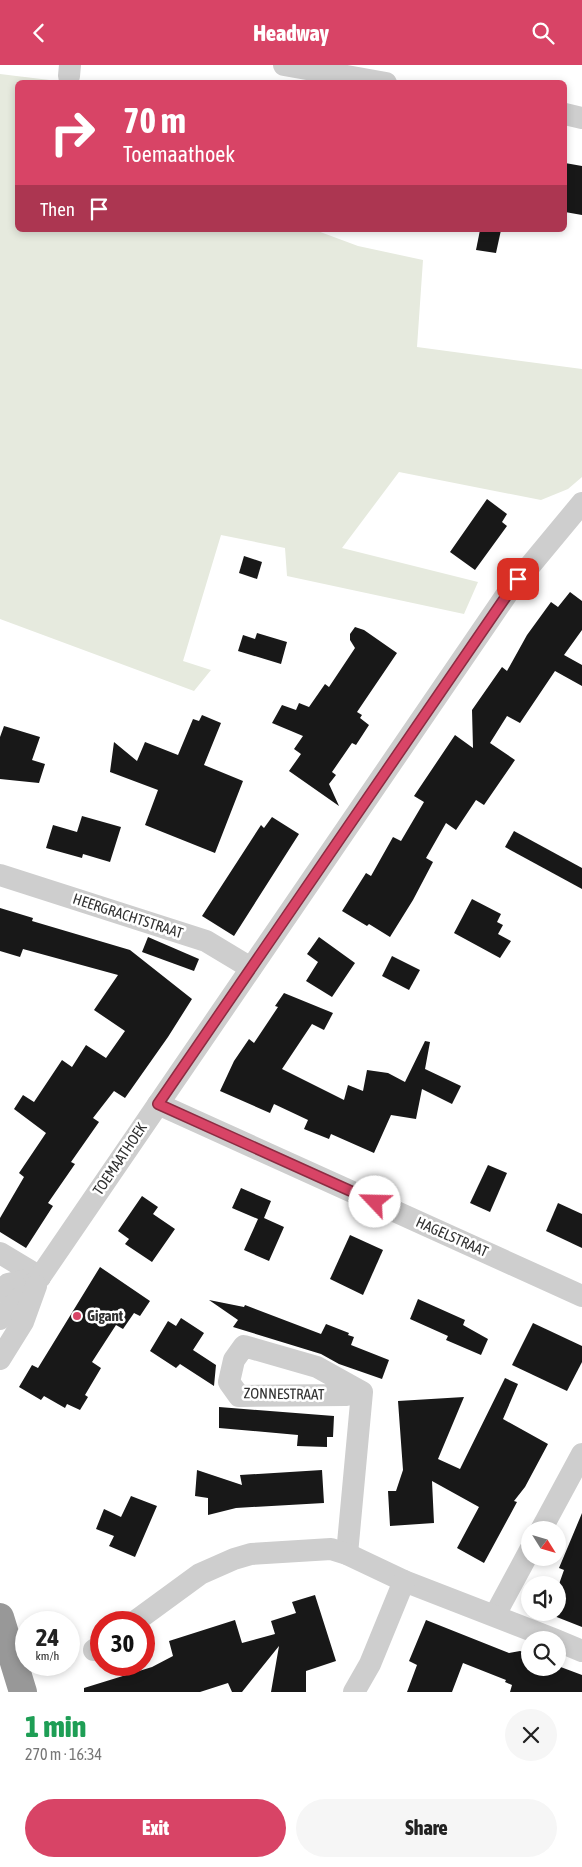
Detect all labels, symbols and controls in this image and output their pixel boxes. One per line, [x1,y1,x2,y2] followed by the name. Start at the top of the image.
[25,19,53,47] icon: back
[529,19,557,47] icon: search
[253,20,329,46] text: Headway
[40,100,105,165] icon: right
[123,100,186,140] text: 70 m
[123,141,235,167] text: Toemaathoek
[85,195,113,223] icon: arrive
[40,198,75,220] text: Then
[497,558,539,600] pin
[504,565,532,593] icon: arrive
[71,890,186,941] street label: HEERGRACHTSTRAAT
[89,1119,150,1198] street label: TOEMAATHOEK
[348,1175,400,1227] position arrow
[413,1213,491,1260] street label: HAGELSTRAAT
[87,1307,124,1324] place label: Gigant
[71,1310,83,1322] marker: Gigant
[244,1384,325,1403] street label: ZONNESTRAAT
[521,1521,566,1566] north arrow
[521,1521,566,1676] map controls
[521,1576,566,1621] button: sound
[90,1611,155,1676] speed limit sign: 30
[36,1623,59,1651] text: 24
[521,1631,566,1676] button: search
[36,1649,59,1663] text: km/h
[25,1709,86,1743] text: 1 min
[505,1709,557,1761] button: close
[25,1745,102,1763] text: 270 m · 16:34
[25,1799,286,1857] button: Exit
[296,1799,557,1857] button: Share

